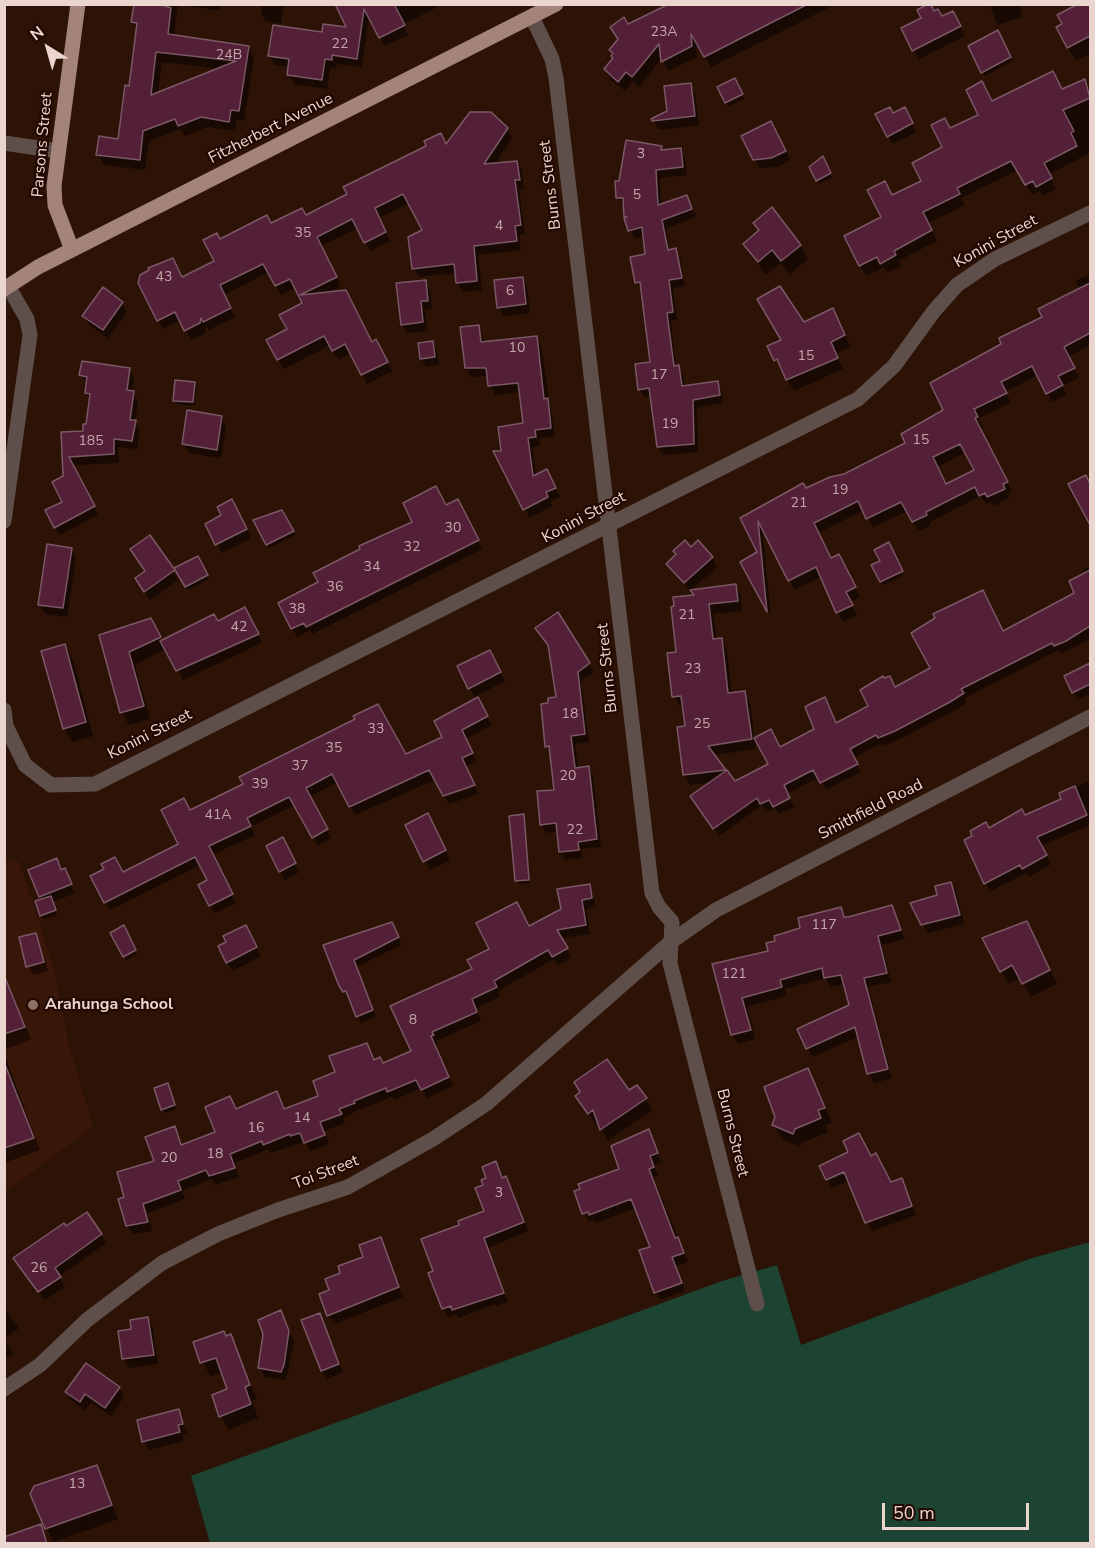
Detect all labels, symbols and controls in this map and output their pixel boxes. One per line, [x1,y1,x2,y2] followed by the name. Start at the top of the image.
[18,18,78,78] north arrow
[26,21,49,46] text: N
[650,25,678,41] house number: 23A
[332,37,348,53] house number: 22
[216,48,242,64] house number: 24B
[206,89,336,169] street label: Fitzherbert Avenue
[29,92,57,198] street label: Parsons Street
[536,139,566,231] street label: Burns Street
[637,147,645,163] house number: 3
[633,188,641,204] house number: 5
[951,211,1041,273] street label: Konini Street
[495,219,503,235] house number: 4
[295,226,311,242] house number: 35
[156,270,172,286] house number: 43
[506,284,514,300] house number: 6
[509,341,525,357] house number: 10
[798,349,814,365] house number: 15
[651,368,667,384] house number: 17
[662,417,678,433] house number: 19
[913,433,929,449] house number: 15
[78,434,104,450] house number: 185
[832,483,848,499] house number: 19
[539,488,629,548] street label: Konini Street
[791,496,807,512] house number: 21
[445,521,461,537] house number: 30
[404,540,420,556] house number: 32
[364,560,380,576] house number: 34
[327,580,343,596] house number: 36
[289,602,305,618] house number: 38
[679,608,695,624] house number: 21
[231,620,247,636] house number: 42
[594,622,622,714] street label: Burns Street
[685,662,701,678] house number: 23
[105,706,195,764] street label: Konini Street
[562,707,578,723] house number: 18
[694,717,710,733] house number: 25
[368,722,384,738] house number: 33
[326,741,342,757] house number: 35
[292,759,308,775] house number: 37
[560,769,576,785] house number: 20
[816,775,926,845] street label: Smithfield Road
[252,777,268,793] house number: 39
[204,808,232,824] house number: 41A
[567,823,583,839] house number: 22
[811,918,837,934] house number: 117
[721,967,747,983] house number: 121
[45,995,173,1015] place label: Arahunga School
[26,998,40,1012] marker: Arahunga School
[409,1013,417,1029] house number: 8
[712,1087,752,1179] street label: Burns Street
[294,1111,310,1127] house number: 14
[248,1121,264,1137] house number: 16
[207,1147,223,1163] house number: 18
[161,1151,177,1167] house number: 20
[290,1152,362,1194] street label: Toi Street
[495,1186,503,1202] house number: 3
[31,1261,47,1277] house number: 26
[69,1477,85,1493] house number: 13
[885,1491,1032,1529] scale bar
[893,1501,935,1525] text: 50 m

